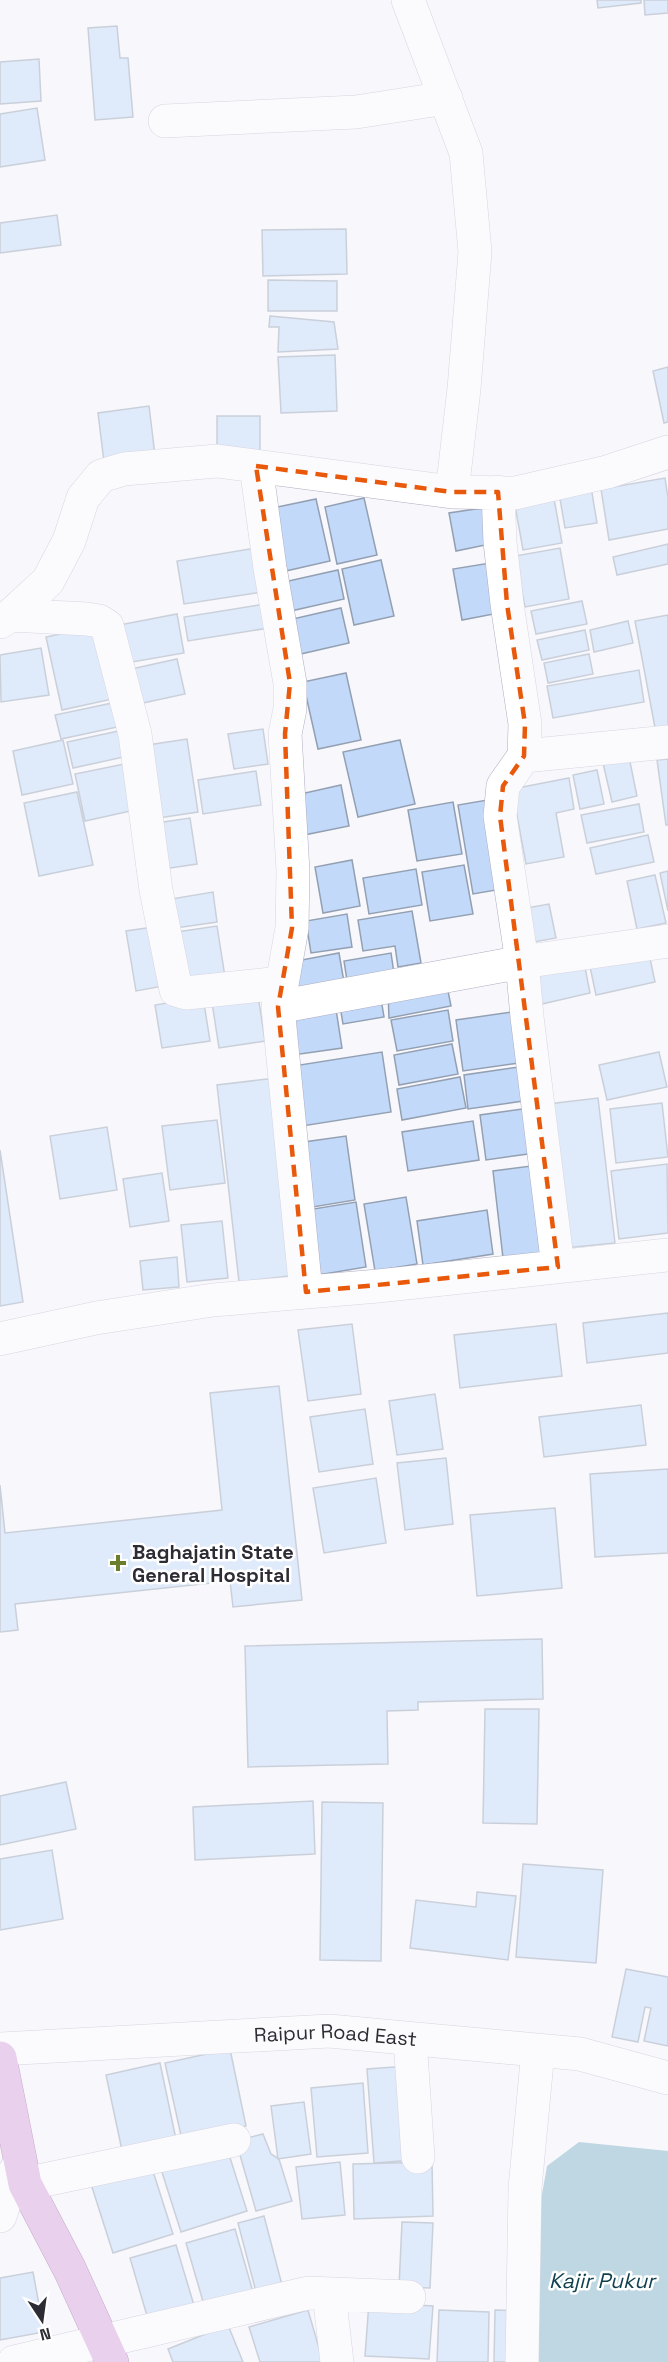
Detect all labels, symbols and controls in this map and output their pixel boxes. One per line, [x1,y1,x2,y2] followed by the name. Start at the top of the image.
[132,1539,294,1588] place label: Baghajatin State General Hospital
[109,1554,127,1572] marker: Baghajatin State General Hospital
[253,2018,418,2052] street label: Raipur Road East
[549,2267,657,2294] water label: Kajir Pukur
[12,2290,72,2350] north arrow
[38,2323,53,2346] text: N

